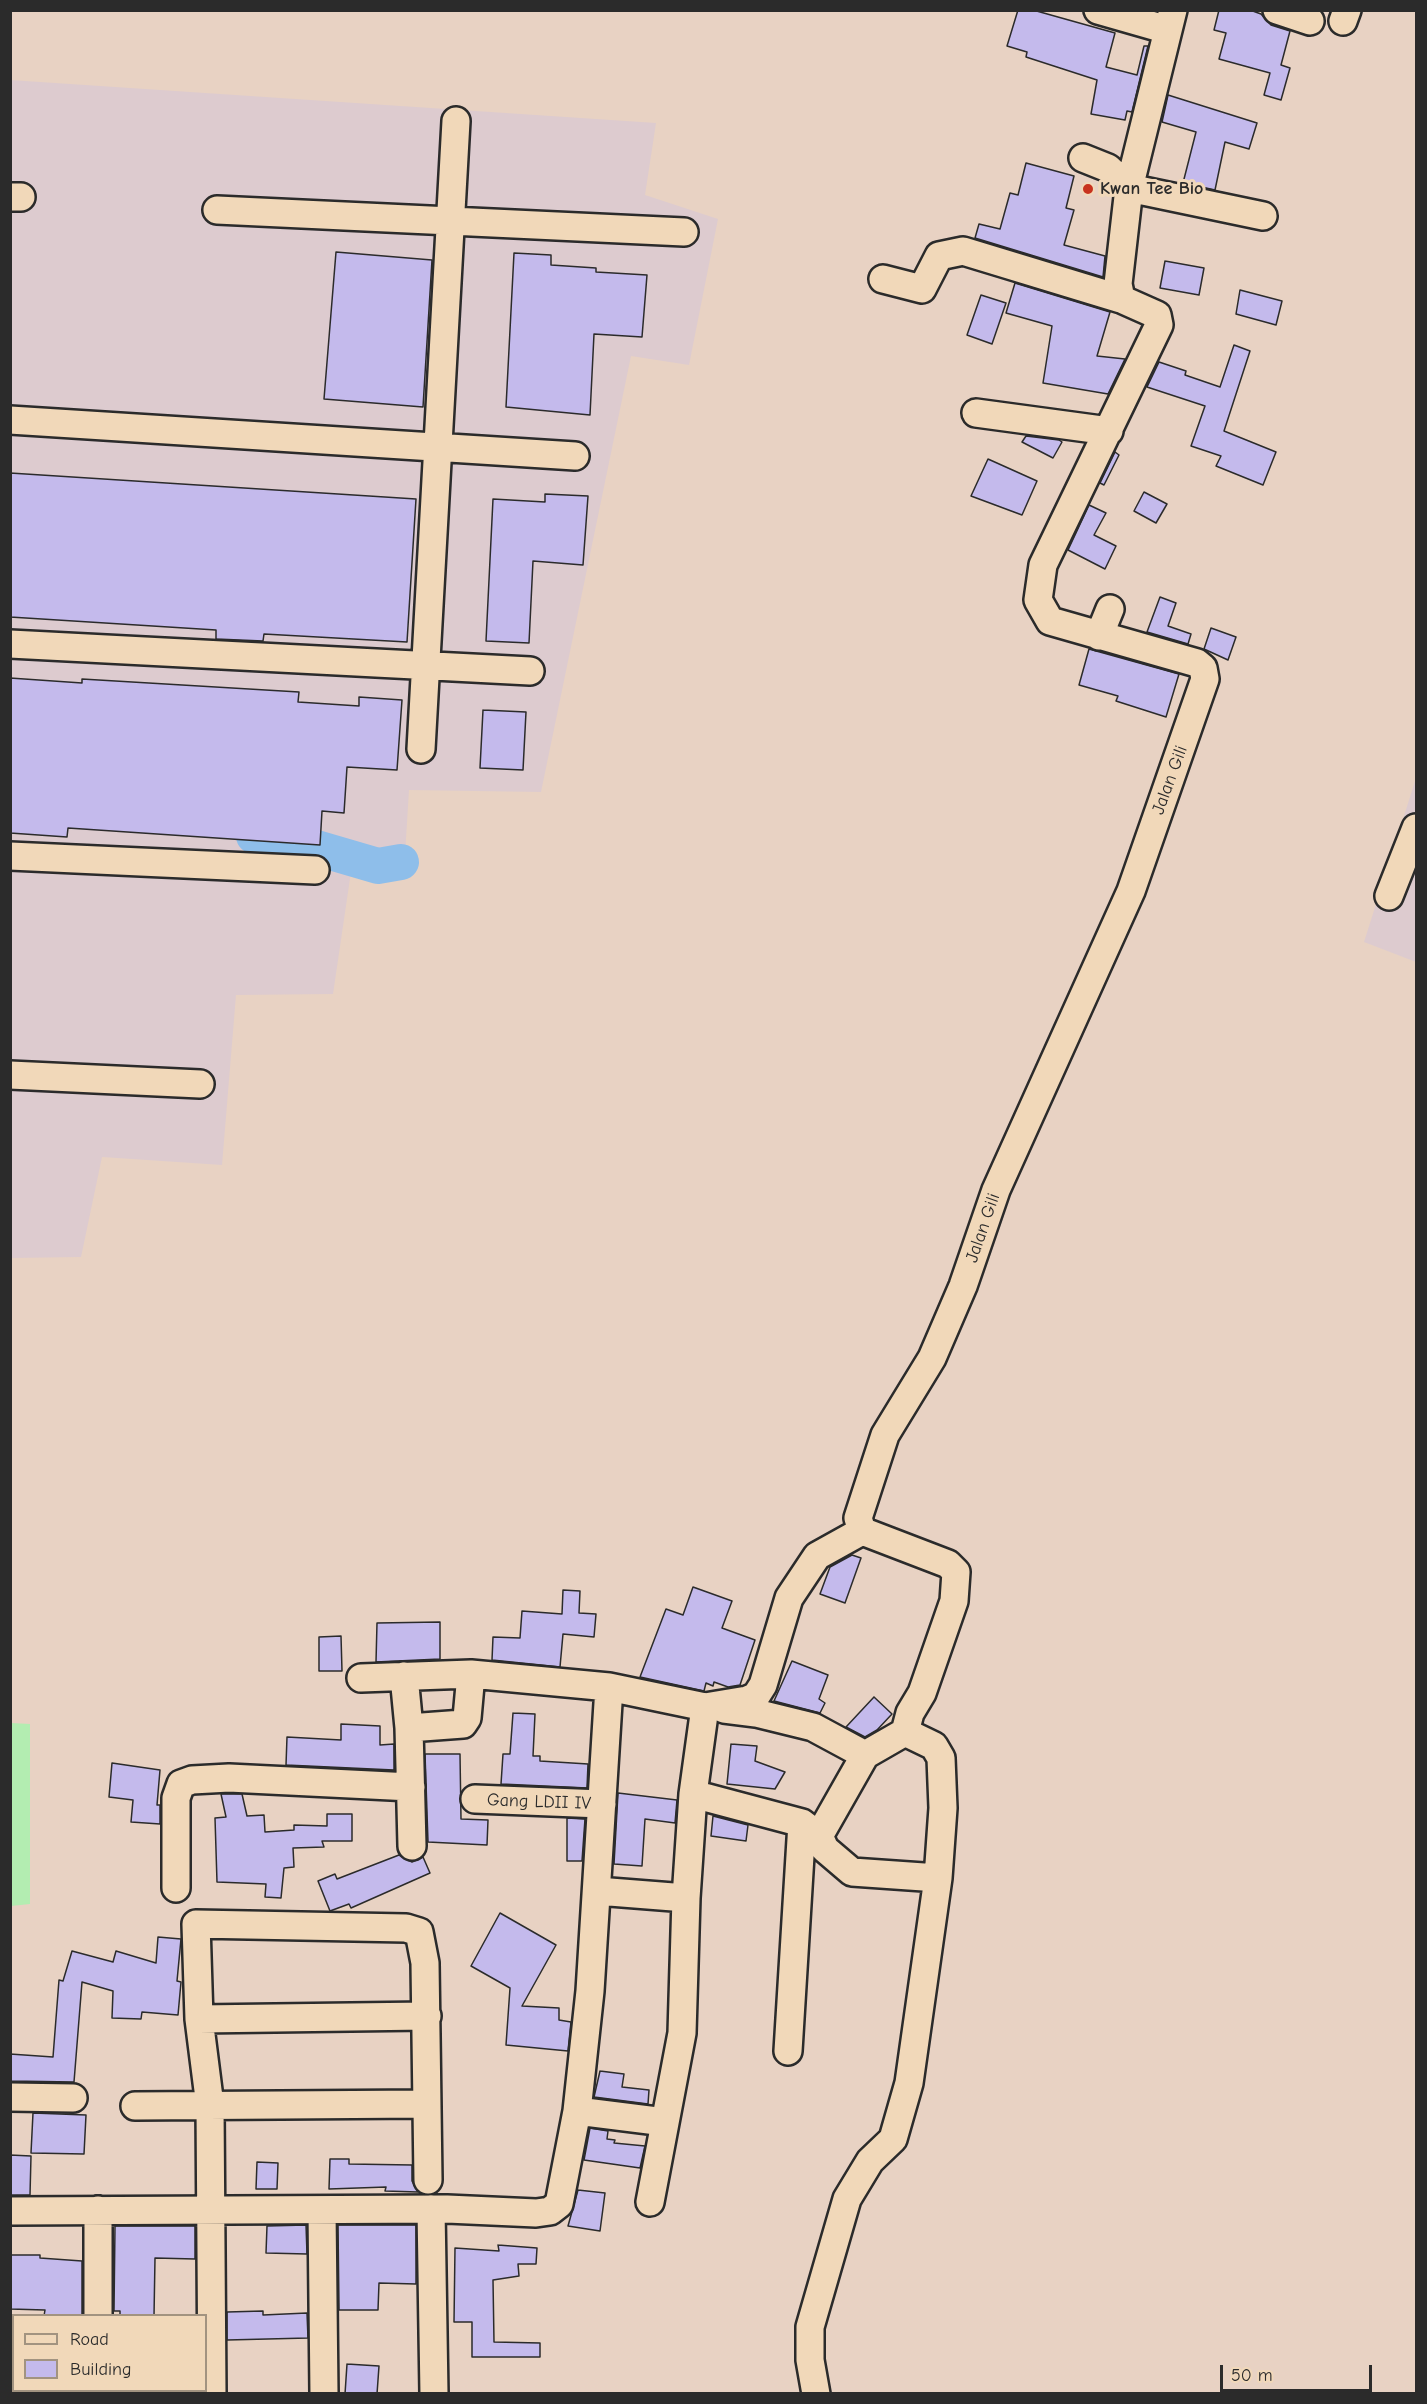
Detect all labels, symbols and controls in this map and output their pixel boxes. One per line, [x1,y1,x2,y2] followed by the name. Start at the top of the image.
[1100,178,1203,200] place label: Kwan Tee Bio
[1081,182,1095,196] marker: Kwan Tee Bio
[1148,743,1192,817] street label: Jalan Gili
[961,1191,1005,1265] street label: Jalan Gili
[486,1789,592,1815] street label: Gang LDII IV
[12,2314,207,2392] legend
[70,2329,109,2350] text: Road
[1223,2353,1374,2391] scale bar
[70,2359,132,2380] text: Building
[1231,2365,1273,2386] text: 50 m

